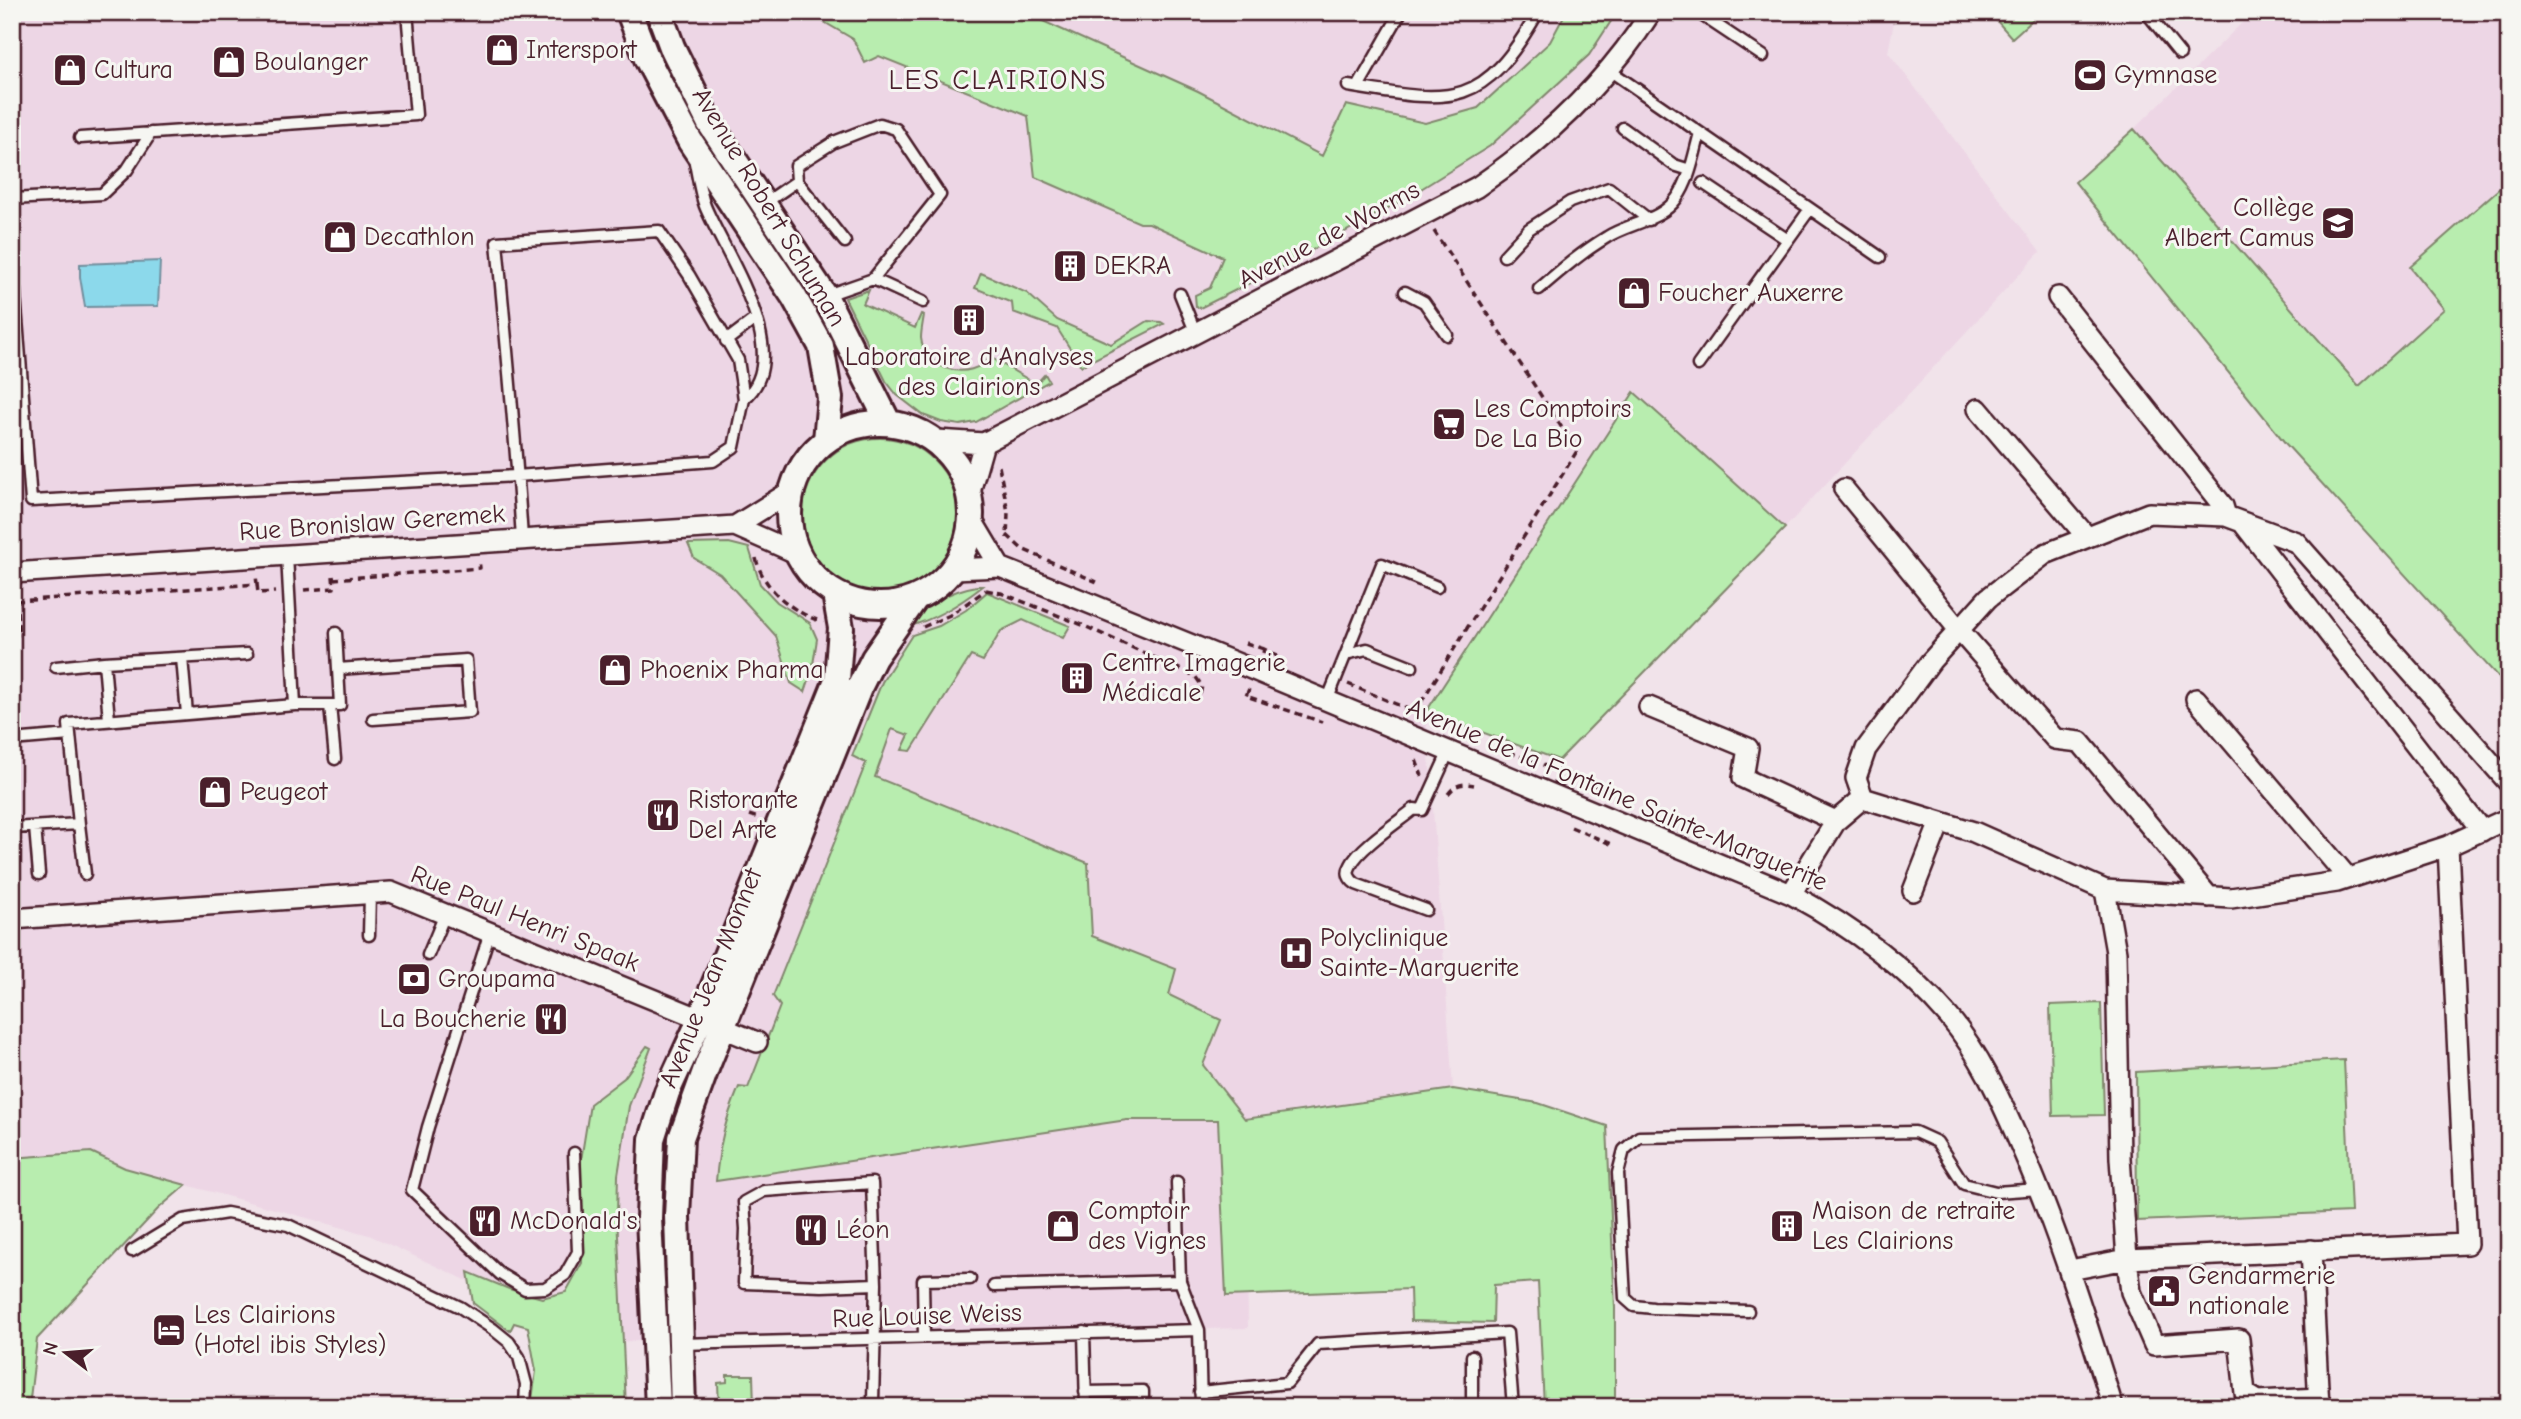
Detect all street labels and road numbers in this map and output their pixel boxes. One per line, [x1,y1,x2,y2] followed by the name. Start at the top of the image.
[686,82,852,332] street label: Avenue Robert Schuman
[1233,175,1425,295] street label: Avenue de Worms
[238,499,506,547] street label: Rue Bronislaw Geremek
[1402,693,1832,897] street label: Avenue de la Fontaine Sainte-Marguerite
[406,859,644,979] street label: Rue Paul Henri Spaak
[653,862,769,1092] street label: Avenue Jean Monnet
[832,1298,1022,1334] street label: Rue Louise Weiss

